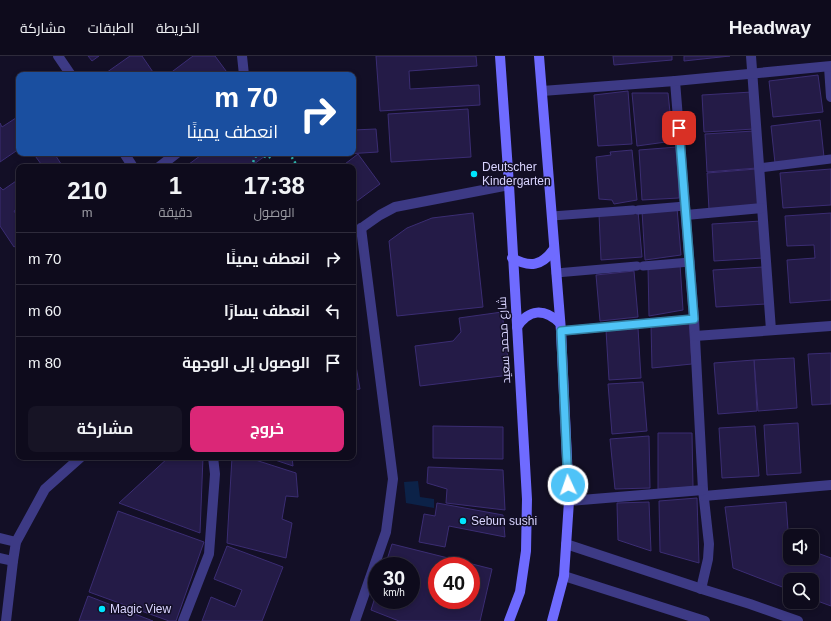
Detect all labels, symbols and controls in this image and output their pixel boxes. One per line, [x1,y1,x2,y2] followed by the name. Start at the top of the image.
[729,17,811,38] text: Headway
[20,20,66,36] text: مشاركة
[88,20,134,36] text: الطبقات
[156,20,200,36] text: الخريطة
[214,82,278,113] text: 70 m
[292,88,344,140] icon: right
[662,111,696,145] pin
[668,117,690,139] icon: arrive
[187,122,278,142] text: انعطف يمينًا
[482,160,551,188] place label: Deutscher Kindergarten
[469,169,479,179] marker: Deutscher Kindergarten
[169,172,182,199] text: 1
[243,172,305,199] text: 17:38
[67,177,107,204] text: 210
[82,205,93,220] text: m
[158,205,192,220] text: دقيقة
[253,205,295,220] text: الوصول
[322,248,344,270] icon: right
[28,250,61,267] text: 70 m
[226,250,310,267] text: انعطف يمينًا
[495,296,514,384] street label: شارع محمد سعيد
[322,300,344,322] icon: left
[28,302,61,319] text: 60 m
[224,302,310,319] text: انعطف يسارًا
[322,352,344,374] icon: arrive
[28,354,61,371] text: 80 m
[182,354,310,371] text: الوصول إلى الوجهة
[28,406,182,452] button: مشاركة
[190,406,344,452] button: خروج
[547,464,589,506] position arrow
[471,514,537,528] place label: Sebun sushi
[458,516,468,526] marker: Sebun sushi
[783,529,819,609] map controls
[783,529,819,565] button: sound
[428,557,480,609] speed limit sign: 40
[383,567,405,589] text: 30
[783,573,819,609] button: search
[383,587,405,598] text: km/h
[110,602,171,616] place label: Magic View
[97,604,107,614] marker: Magic View

